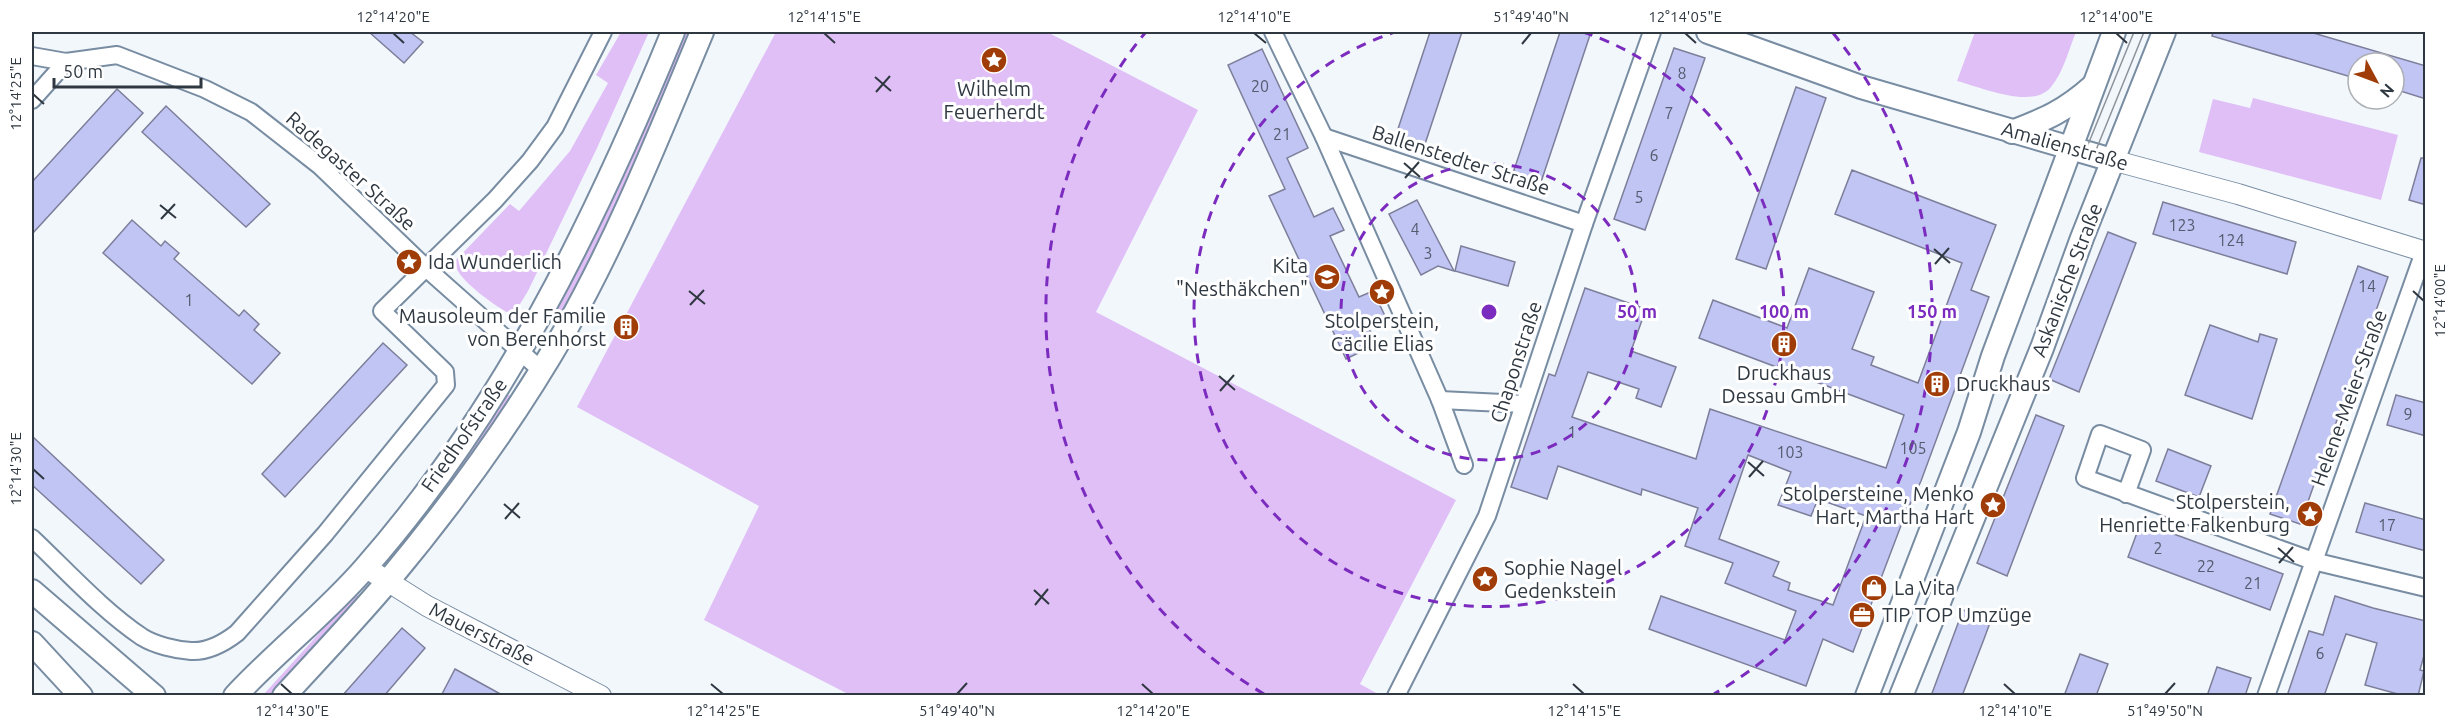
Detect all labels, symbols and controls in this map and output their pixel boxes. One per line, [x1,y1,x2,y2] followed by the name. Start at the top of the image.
[356,8,430,25] text: 12°14'20"E
[787,8,861,25] text: 12°14'15"E
[1217,8,1291,25] text: 12°14'10"E
[1493,8,1569,25] text: 51°49'40"N
[1648,8,1722,25] text: 12°14'05"E
[2079,8,2153,25] text: 12°14'00"E
[979,45,1009,75] place icon: Wilhelm Feuerherdt
[54,51,201,89] scale bar
[2346,51,2406,111] north arrow
[7,57,24,131] text: 12°14'25"E
[63,61,103,81] text: 50 m
[1677,64,1687,82] house number: 8
[943,77,1045,123] place label: Wilhelm Feuerherdt
[1251,77,1269,95] house number: 20
[2377,80,2398,101] text: N
[1664,104,1674,122] house number: 7
[282,106,421,235] street label: Radegaster Straße
[1999,116,2131,175] street label: Amalienstraße
[1369,120,1553,199] street label: Ballenstedter Straße
[1273,125,1291,143] house number: 21
[1649,146,1659,164] house number: 6
[1634,188,1644,206] house number: 5
[2027,200,2106,360] street label: Askanische Straße
[2168,216,2196,234] house number: 123
[1410,220,1420,238] house number: 4
[2217,231,2245,249] house number: 124
[1423,244,1433,262] house number: 3
[394,247,424,277] place icon: Ida Wunderlich
[428,250,562,273] place label: Ida Wunderlich
[1176,254,1308,300] place label: Kita "Nesthäkchen"
[1312,262,1342,292] school or university icon: Kita "Nesthäkchen"
[2431,264,2448,338] text: 12°14'00"E
[1367,277,1397,307] place icon: Stolperstein, Cäcilie Elias
[2358,277,2376,295] house number: 14
[184,291,194,309] house number: 1
[1485,298,1546,425] street label: Chaponstraße
[1617,301,1657,321] text: 50 m
[1759,301,1809,321] text: 100 m
[1907,301,1957,321] text: 150 m
[1479,302,1499,322] centre of rings
[399,304,606,350] place label: Mausoleum der Familie von Berenhorst
[2306,306,2391,489] street label: Helene-Meier-Straße
[1325,309,1439,355] place label: Stolperstein, Cäcilie Elias
[611,312,641,342] building icon: Mausoleum der Familie von Berenhorst
[1769,329,1799,359] building icon: Druckhaus Dessau GmbH
[1722,361,1846,407] place label: Druckhaus Dessau GmbH
[1922,369,1952,399] building icon: Druckhaus
[1956,372,2050,395] place label: Druckhaus
[416,373,511,496] street label: Friedhofstraße
[2403,405,2413,423] house number: 9
[1567,423,1577,441] house number: 1
[7,432,24,506] text: 12°14'30"E
[1899,439,1927,457] house number: 105
[1776,443,1804,461] house number: 103
[1783,482,1974,528] place label: Stolpersteine, Menko Hart, Martha Hart
[1978,490,2008,520] place icon: Stolpersteine, Menko Hart, Martha Hart
[2099,490,2290,536] place label: Stolperstein, Henriette Falkenburg
[2295,499,2325,529] place icon: Stolperstein, Henriette Falkenburg
[2378,516,2396,534] house number: 17
[2153,539,2163,557] house number: 2
[1504,556,1622,602] place label: Sophie Nagel Gedenkstein
[2197,557,2215,575] house number: 22
[1470,564,1500,594] place icon: Sophie Nagel Gedenkstein
[1859,573,1889,603] shop icon: La Vita
[2244,574,2262,592] house number: 21
[1894,576,1955,599] place label: La Vita
[426,597,539,670] street label: Mauerstraße
[1847,600,1877,630] office icon: TIP TOP Umzüge
[1882,603,2032,626] place label: TIP TOP Umzüge
[2315,644,2325,662] house number: 6
[255,702,329,719] text: 12°14'30"E
[686,702,760,719] text: 12°14'25"E
[919,702,995,719] text: 51°49'40"N
[1116,702,1190,719] text: 12°14'20"E
[1547,702,1621,719] text: 12°14'15"E
[1978,702,2052,719] text: 12°14'10"E
[2127,702,2203,719] text: 51°49'50"N

